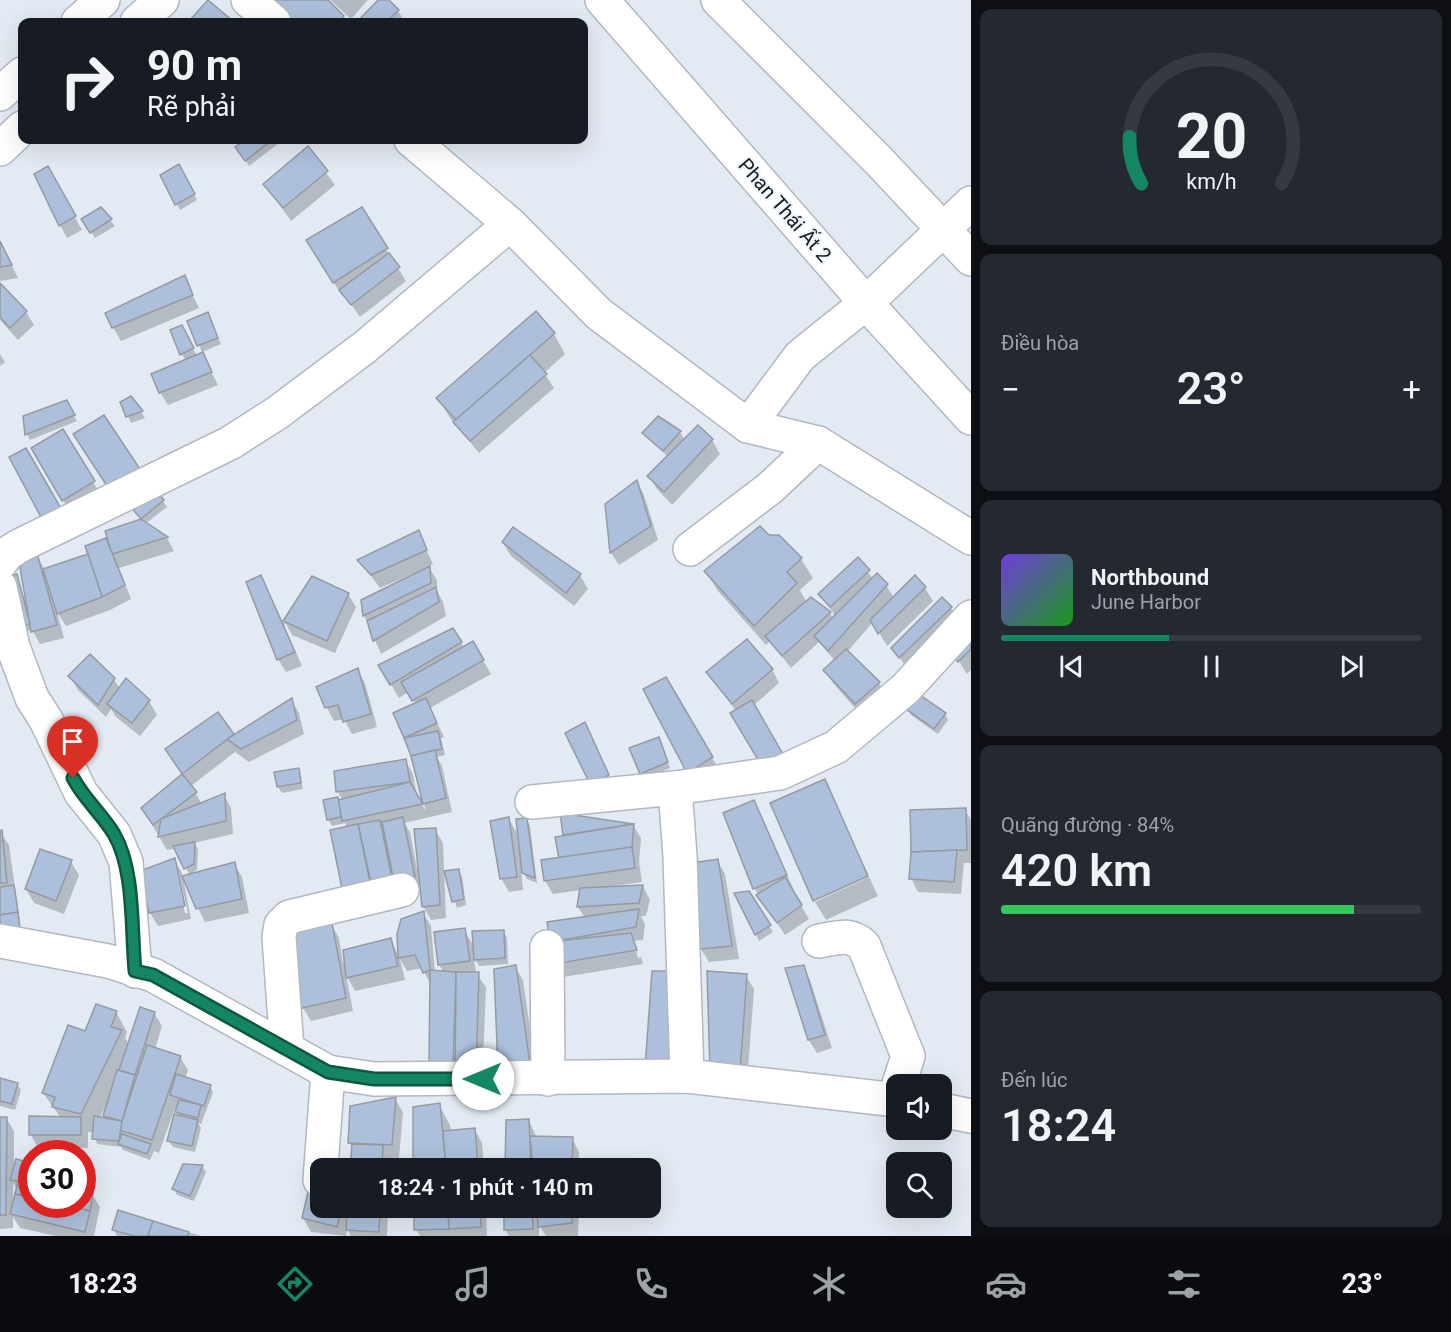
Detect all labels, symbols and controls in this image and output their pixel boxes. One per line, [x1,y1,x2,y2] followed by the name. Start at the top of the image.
[147,41,242,90] text: 90 m
[48,42,126,120] icon: right
[147,91,236,123] text: Rẽ phải
[1175,100,1247,173] text: 20
[733,153,837,267] street label: Phan Thái Ất 2
[1186,170,1236,195] text: km/h
[1001,331,1079,355] text: Điều hòa
[1177,362,1245,415] text: 23°
[1001,370,1020,409] text: −
[1402,370,1421,409] text: +
[1091,565,1209,590] text: Northbound
[1091,590,1201,614] text: June Harbor
[1055,650,1088,683] icon: previous
[1195,650,1228,683] icon: pause
[1335,650,1368,683] icon: next
[47,716,98,778] pin
[56,725,89,758] icon: arrive
[1001,813,1174,837] text: Quãng đường · 84%
[1001,844,1152,897] text: 420 km
[451,1047,515,1111] position arrow
[1001,1068,1067,1092] text: Đến lúc
[886,1074,952,1218] map controls
[886,1074,952,1140] button: sound
[1001,1099,1116,1152] text: 18:24
[18,1140,96,1218] speed limit sign: 30
[886,1152,952,1218] button: search
[378,1175,593,1200] text: 18:24 · 1 phút · 140 m
[274,1263,316,1305] icon: directions
[452,1263,494,1305] icon: music
[630,1263,672,1305] icon: phone
[808,1263,850,1305] icon: climate
[985,1263,1027,1305] icon: car
[1163,1263,1205,1305] icon: filters
[68,1268,138,1300] text: 18:23
[1341,1268,1383,1300] text: 23°

